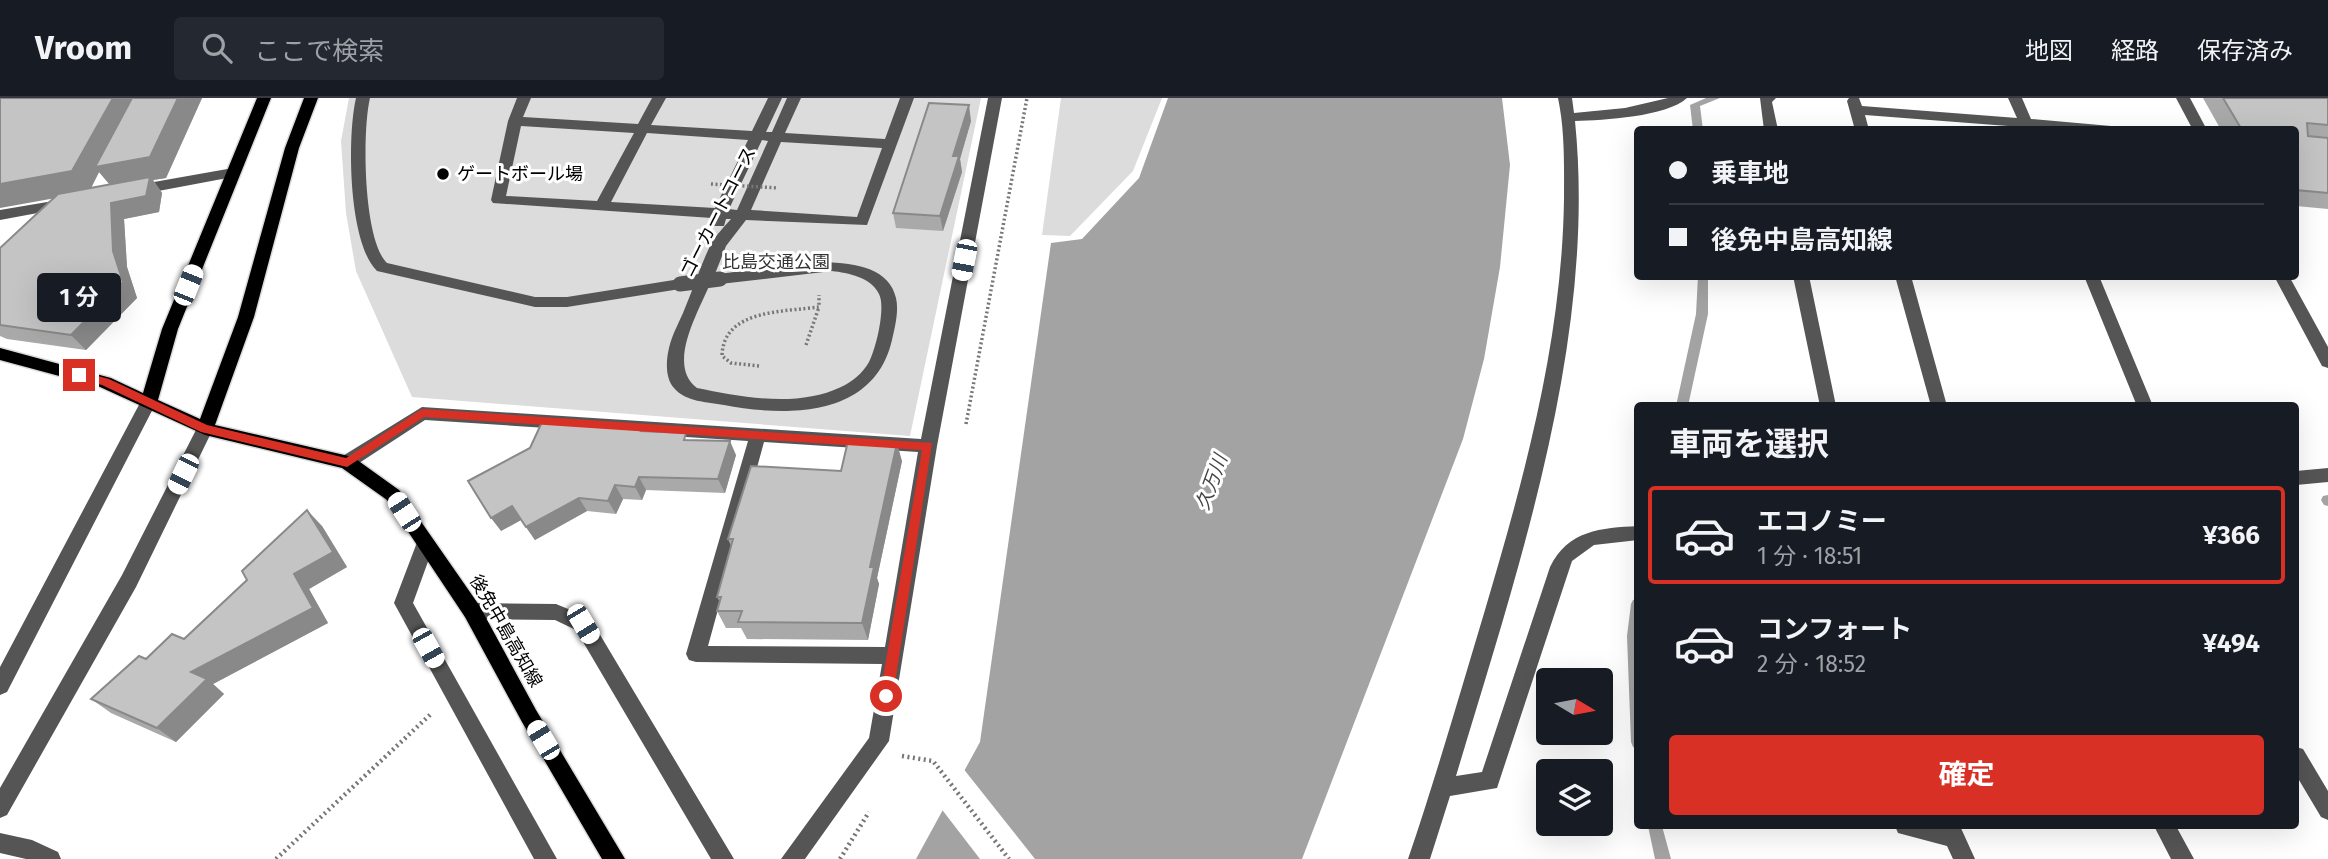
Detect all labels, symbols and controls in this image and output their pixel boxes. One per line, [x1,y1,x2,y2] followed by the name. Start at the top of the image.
[174,17,664,80] search box
[35,28,132,68] text: Vroom
[198,29,236,67] icon: search
[254,36,384,67] text: ここで検索
[2025,37,2073,65] text: 地図
[2111,37,2159,65] text: 経路
[2197,37,2293,65] text: 保存済み
[676,143,760,281] street label: ゴーカートコース
[1711,158,1789,189] text: 乗車地
[457,163,583,185] place label: ゲートボール場
[435,166,451,182] marker: ゲートボール場
[1711,225,1893,256] text: 後免中島高知線
[950,237,979,283] car
[722,251,830,273] park label: 比島交通公園
[171,262,206,308] car
[37,274,121,322] callout: 1 分
[59,283,99,311] text: 1 分
[63,359,95,391] route end
[1669,425,1829,463] text: 車両を選択
[1191,450,1233,513] water label: 久万川
[165,451,202,497] car
[384,489,425,535] car
[1673,504,1736,567] icon: car
[1757,506,1887,537] text: エコノミー
[2203,520,2260,551] text: ¥366
[1757,542,1862,570] text: 1 分 · 18:51
[465,571,547,691] street label: 後免中島高知線
[564,601,603,647] car
[1673,612,1736,675] icon: car
[1757,614,1912,645] text: コンフォート
[409,625,448,671] car
[2203,628,2260,659] text: ¥494
[1757,650,1866,678] text: 2 分 · 18:52
[1536,668,1614,746] north arrow
[1536,668,1613,836] map controls
[870,680,902,712] route start
[524,717,563,763] car
[1669,735,2264,815] button: 確定
[1536,759,1613,836] button: layers

